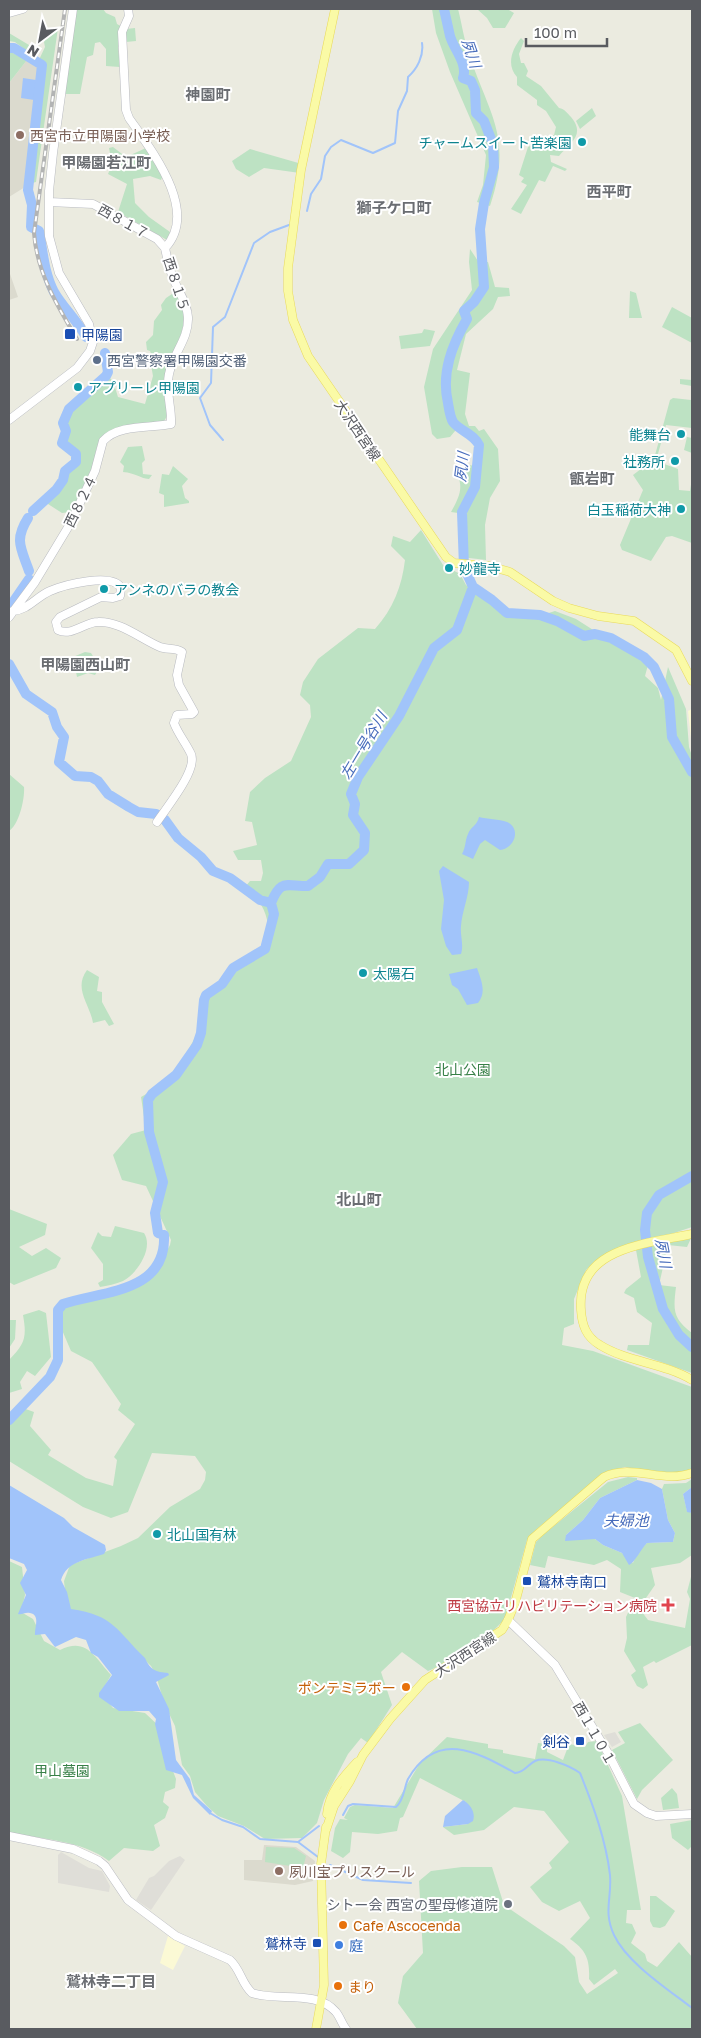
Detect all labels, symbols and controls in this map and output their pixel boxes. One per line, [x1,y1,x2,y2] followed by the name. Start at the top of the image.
[15,15,65,65] north arrow
[526,15,607,47] scale bar
[534,23,577,41] text: 100 m
[459,36,486,72] water label: 夙川
[24,41,42,61] text: N
[184,85,231,103] district label: 神園町
[30,127,170,144] place label: 西宮市立甲陽園小学校
[14,129,26,141] marker: 西宮市立甲陽園小学校
[419,134,572,151] place label: チャームスイート苦楽園
[576,136,588,148] marker: チャームスイート苦楽園
[61,153,151,171] district label: 甲陽園若江町
[586,182,632,200] district label: 西平町
[356,198,432,216] district label: 獅子ケ口町
[95,200,153,242] street label: 西８１７
[160,255,194,313] street label: 西８１５
[81,326,123,343] place label: 甲陽園
[63,327,77,341] marker: 甲陽園
[107,352,247,369] place label: 西宮警察署甲陽園交番
[91,354,103,366] marker: 西宮警察署甲陽園交番
[88,379,200,396] place label: アプリーレ甲陽園
[72,381,84,393] marker: アプリーレ甲陽園
[331,396,385,464] street label: 大沢西宮線
[629,426,671,443] place label: 能舞台
[675,428,687,440] marker: 能舞台
[450,449,472,483] water label: 夙川
[623,453,665,470] place label: 社務所
[669,455,681,467] marker: 社務所
[569,469,615,487] district label: 甑岩町
[60,472,100,530] street label: 西８２４
[587,501,671,518] place label: 白玉稲荷大神
[675,503,687,515] marker: 白玉稲荷大神
[459,560,501,577] place label: 妙龍寺
[443,562,455,574] marker: 妙龍寺
[114,581,239,598] place label: アンネのバラの教会
[98,583,110,595] marker: アンネのバラの教会
[40,655,130,673] district label: 甲陽園西山町
[336,707,391,782] water label: 左一号谷川
[373,965,415,982] place label: 太陽石
[357,967,369,979] marker: 太陽石
[435,1061,491,1078] park label: 北山公園
[336,1190,382,1208] district label: 北山町
[652,1237,676,1271] water label: 夙川
[603,1511,650,1529] water label: 夫婦池
[167,1526,237,1543] place label: 北山国有林
[151,1528,163,1540] marker: 北山国有林
[537,1573,607,1590] place label: 鷲林寺南口
[521,1575,533,1587] marker: 鷲林寺南口
[447,1597,657,1614] place label: 西宮協立リハビリテーション病院
[661,1598,675,1612] marker: 西宮協立リハビリテーション病院
[431,1628,499,1680] street label: 大沢西宮線
[298,1679,396,1696] place label: ポンテミラボー
[400,1681,412,1693] marker: ポンテミラボー
[570,1698,620,1768] street label: 西１１０１
[542,1733,570,1750] place label: 剣谷
[574,1735,586,1747] marker: 剣谷
[34,1762,90,1779] park label: 甲山墓園
[289,1863,415,1880] place label: 夙川宝プリスクール
[273,1865,285,1877] marker: 夙川宝プリスクール
[327,1896,498,1913] place label: シトー会 西宮の聖母修道院
[502,1898,514,1910] marker: シトー会 西宮の聖母修道院
[353,1917,461,1934] place label: Cafe Ascocenda
[337,1919,349,1931] marker: Cafe Ascocenda
[265,1935,307,1952] place label: 鷲林寺
[311,1937,323,1949] marker: 鷲林寺
[349,1937,363,1954] place label: 庭
[333,1939,345,1951] marker: 庭
[66,1972,156,1990] district label: 鷲林寺二丁目
[348,1978,376,1995] place label: まり
[332,1980,344,1992] marker: まり

